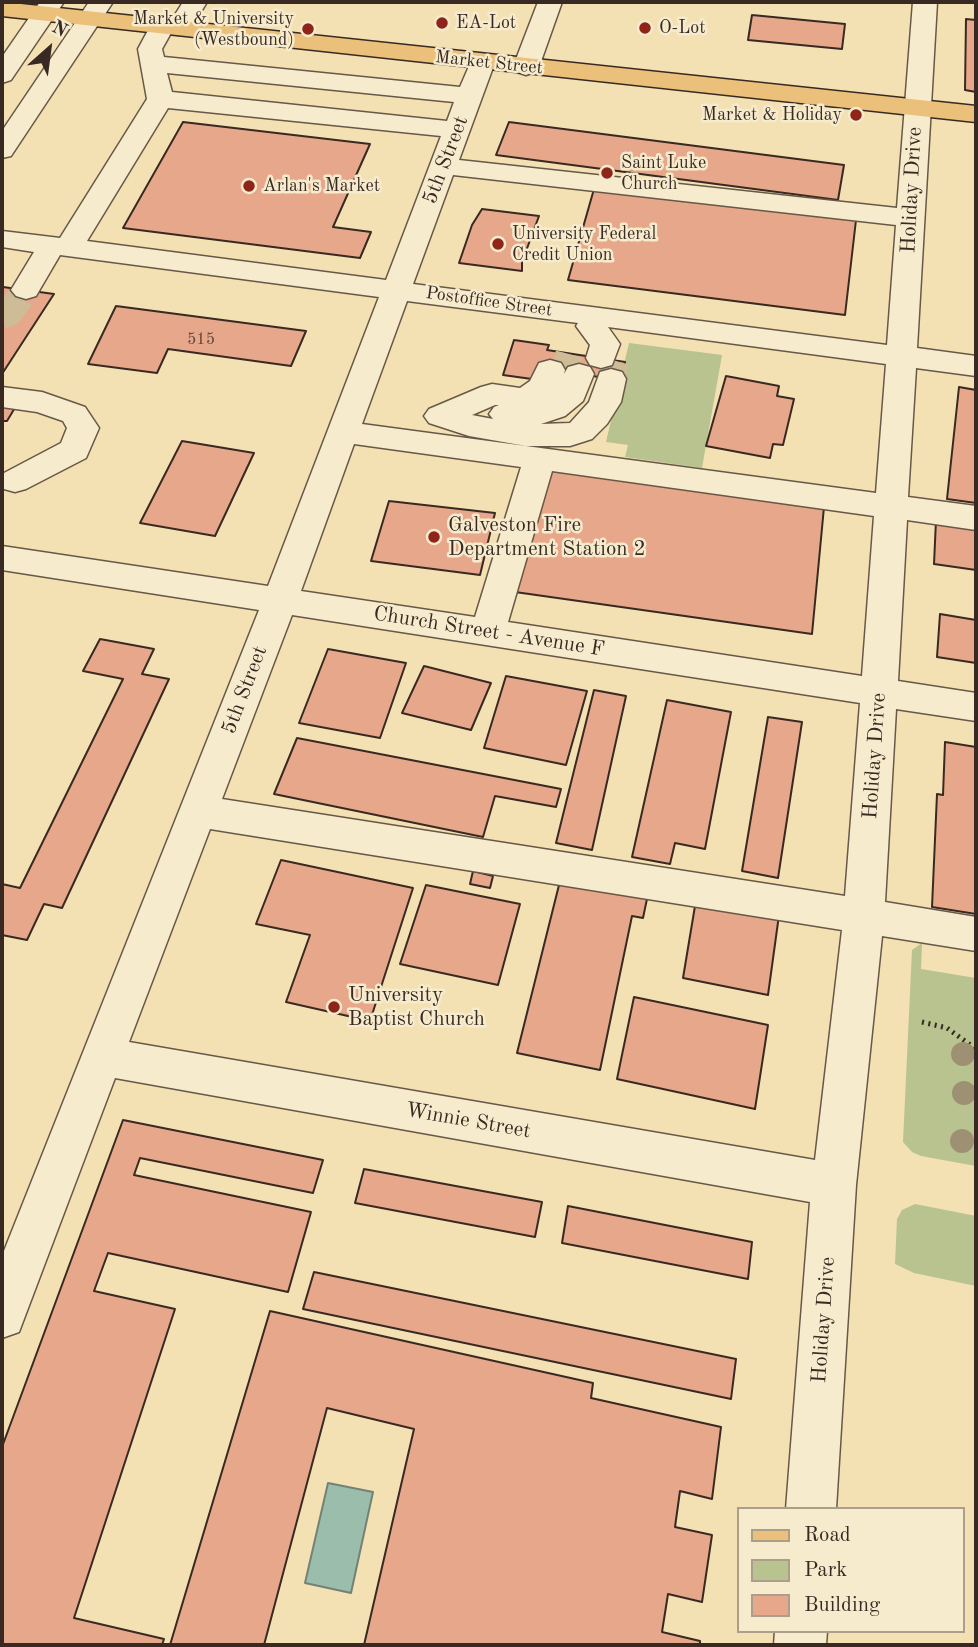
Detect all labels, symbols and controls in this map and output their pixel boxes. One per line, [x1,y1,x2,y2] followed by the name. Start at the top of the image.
[133,8,294,50] place label: Market & University (Westbound)
[456,12,516,34] place label: EA-Lot
[14,14,84,84] north arrow
[434,15,450,31] marker: EA-Lot
[659,17,706,39] place label: O-Lot
[48,18,70,42] text: N
[637,20,653,36] marker: O-Lot
[300,21,316,37] marker: Market & University (Westbound)
[434,47,544,79] street label: Market Street
[702,104,842,126] place label: Market & Holiday
[848,107,864,123] marker: Market & Holiday
[418,112,474,208] street label: 5th Street
[896,126,928,254] street label: Holiday Drive
[621,152,706,194] place label: Saint Luke Church
[599,165,615,181] marker: Saint Luke Church
[263,175,380,197] place label: Arlan's Market
[241,178,257,194] marker: Arlan's Market
[512,223,656,266] place label: University Federal Credit Union
[490,236,506,252] marker: University Federal Credit Union
[424,282,554,322] street label: Postoffice Street
[187,330,215,350] house number: 515
[448,512,646,562] place label: Galveston Fire Department Station 2
[426,529,442,545] marker: Galveston Fire Department Station 2
[372,601,606,663] street label: Church Street - Avenue F
[217,642,273,738] street label: 5th Street
[858,692,892,820] street label: Holiday Drive
[348,982,485,1032] place label: University Baptist Church
[326,999,342,1015] marker: University Baptist Church
[403,1098,533,1144] street label: Winnie Street
[807,1256,841,1384] street label: Holiday Drive
[736,1507,964,1633] legend
[804,1525,851,1546] text: Road
[804,1560,847,1581] text: Park
[804,1595,880,1616] text: Building

